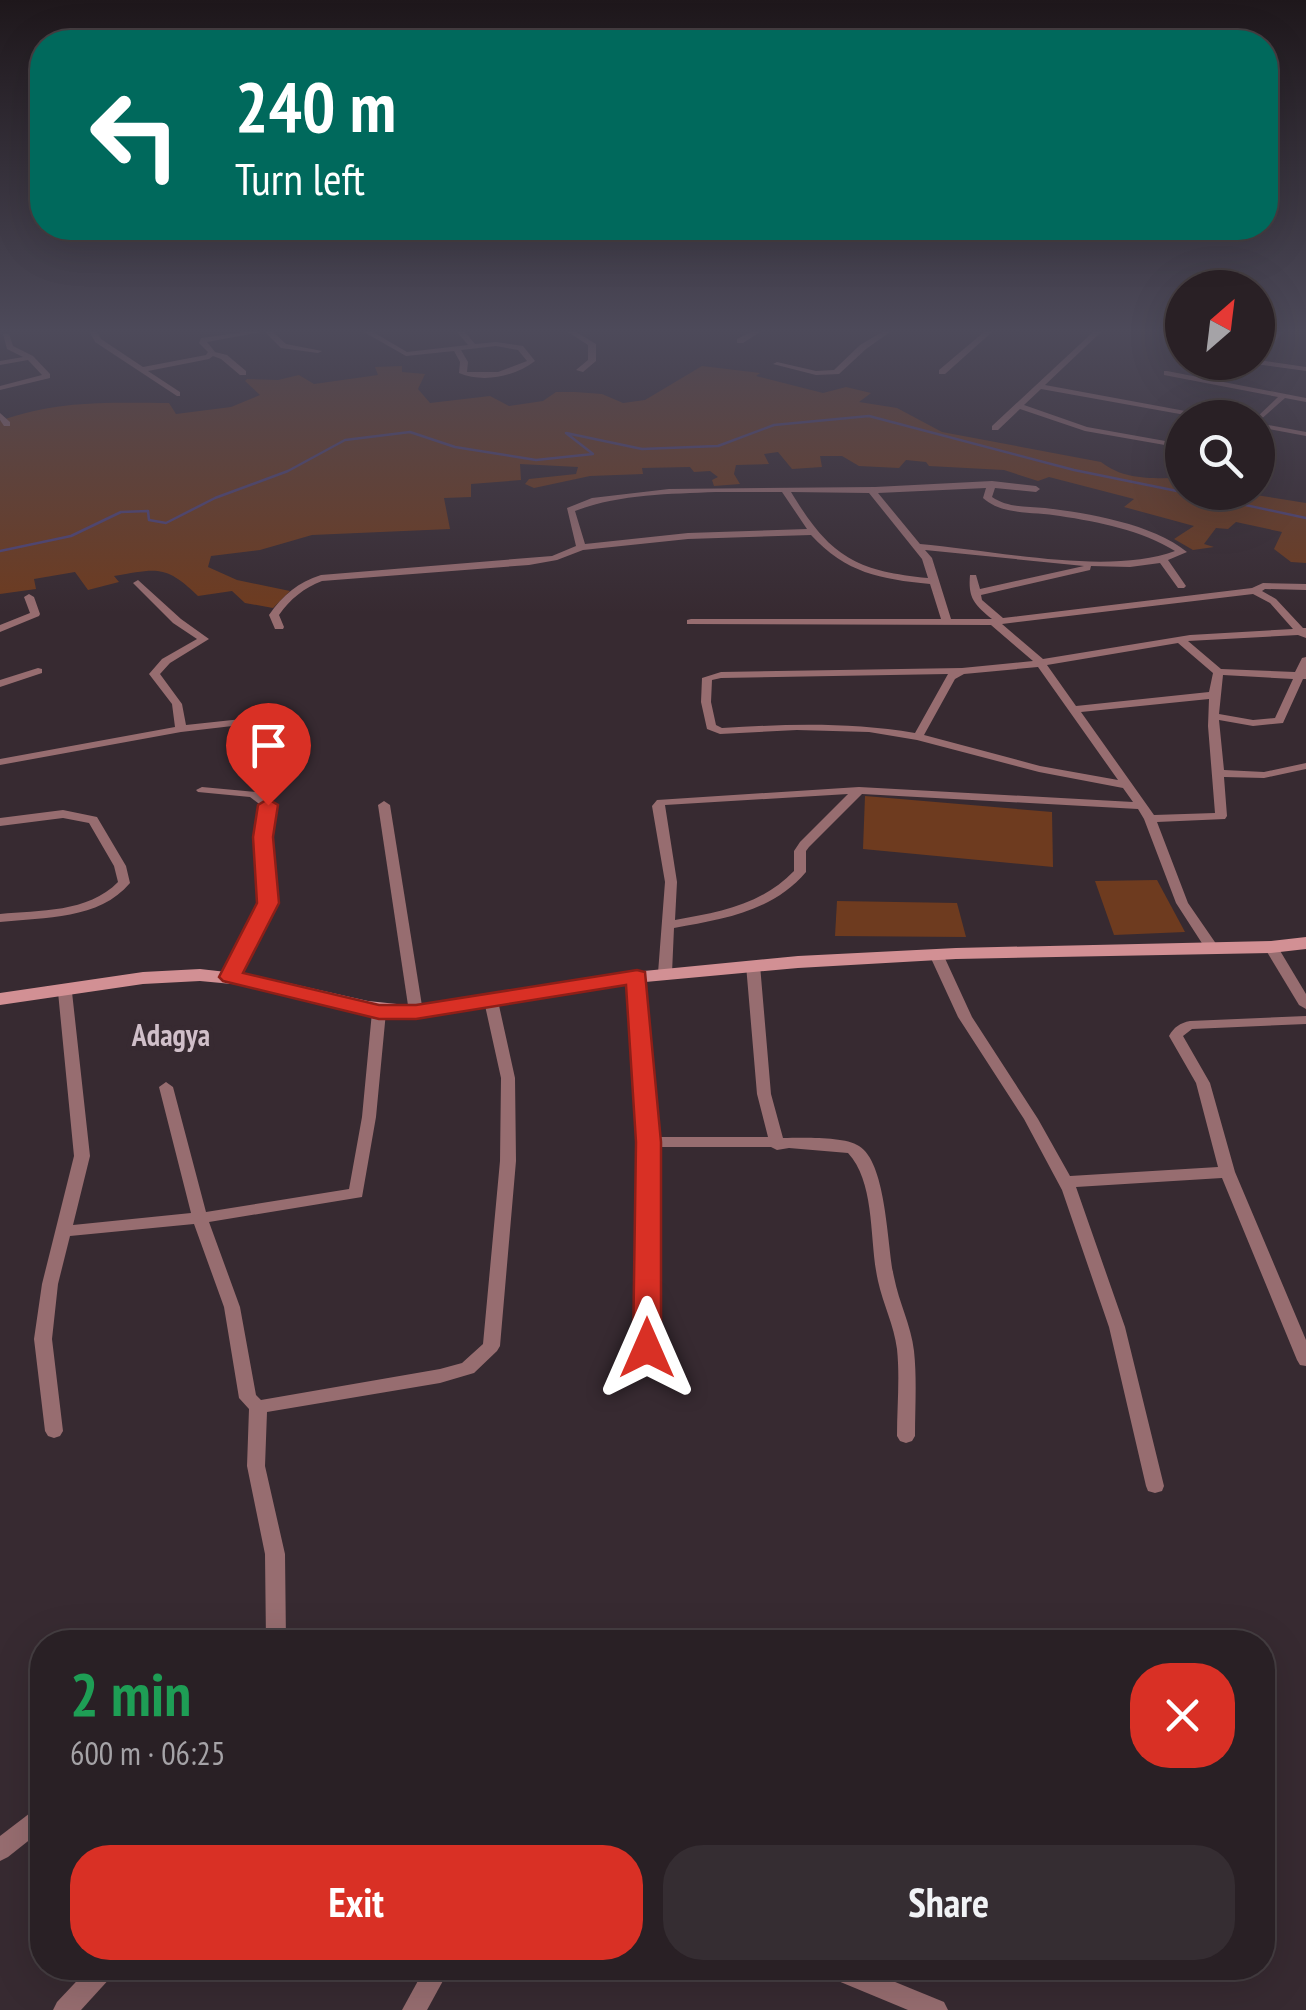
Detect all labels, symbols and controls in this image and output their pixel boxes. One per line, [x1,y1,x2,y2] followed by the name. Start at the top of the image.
[235,61,396,151] text: 240 m
[70,70,200,200] icon: left
[235,149,365,207] text: Turn left
[1165,270,1275,380] north arrow
[1165,270,1275,510] map controls
[1165,400,1275,510] button: search
[226,703,311,806] pin
[241,718,296,773] icon: arrive
[131,1015,210,1054] district label: Adagya
[595,1296,699,1400] position arrow
[70,1655,191,1733] text: 2 min
[1130,1663,1235,1768] button: close
[70,1732,225,1774] text: 600 m · 06:25
[70,1845,643,1960] button: Exit
[663,1845,1235,1960] button: Share

